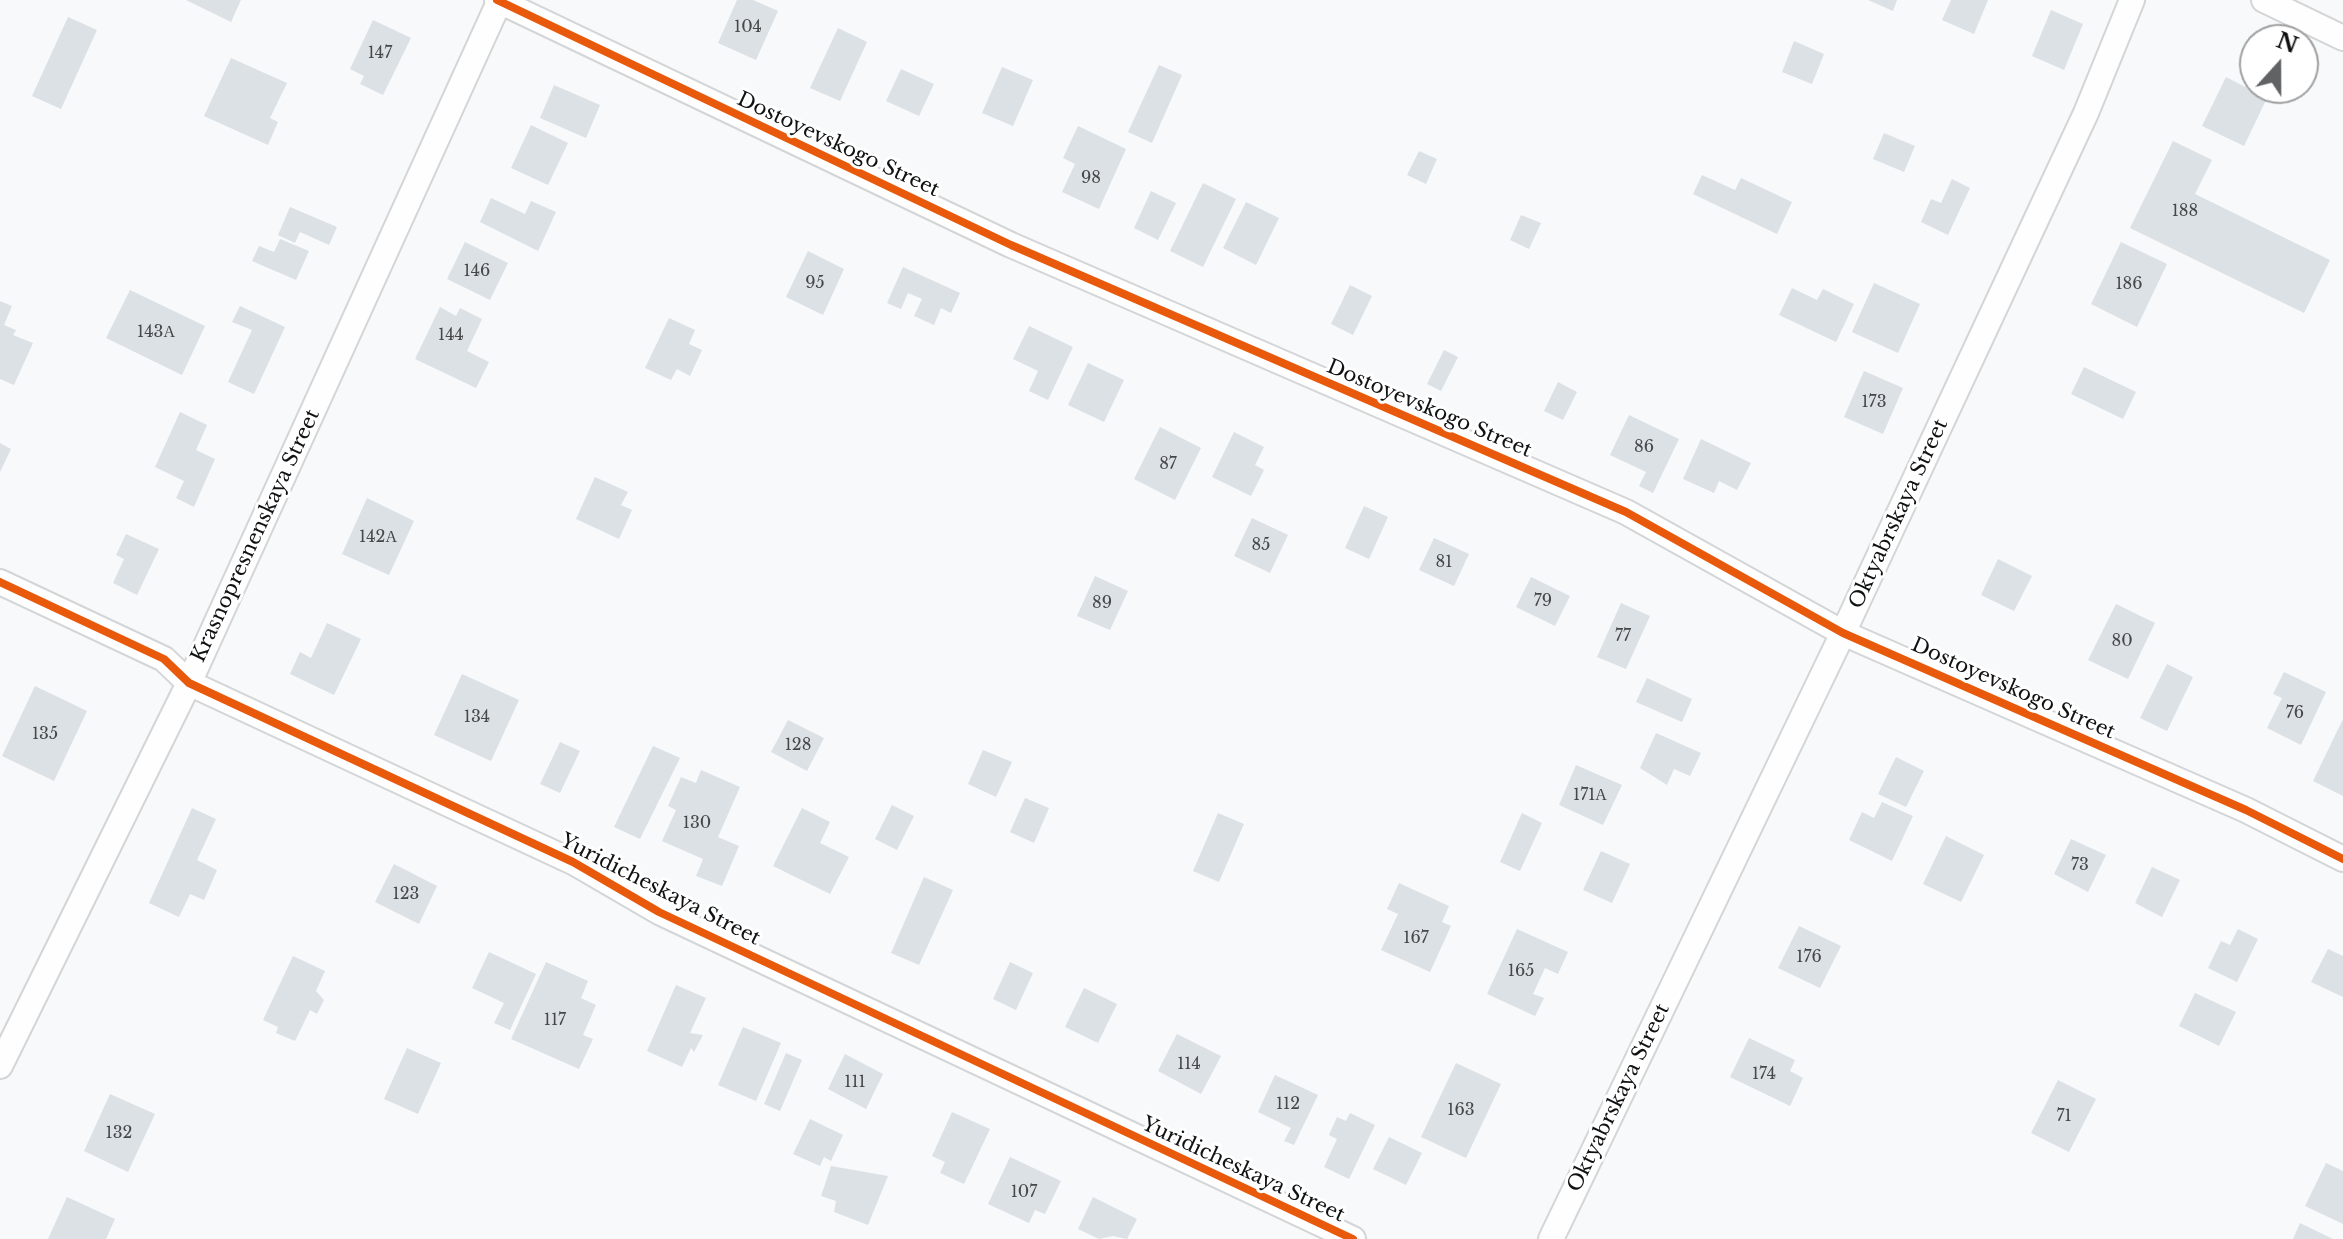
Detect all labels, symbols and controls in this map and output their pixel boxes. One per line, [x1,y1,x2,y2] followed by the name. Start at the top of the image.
[734,17,762,37] house number: 104
[2239,24,2319,104] north arrow
[2273,27,2302,59] text: N
[368,43,392,63] house number: 147
[733,88,943,202] street label: Dostoyevskogo Street
[1081,168,1101,188] house number: 98
[2172,201,2198,221] house number: 188
[464,261,490,281] house number: 146
[805,273,825,293] house number: 95
[2115,274,2143,294] house number: 186
[137,322,175,342] house number: 143А
[438,325,464,345] house number: 144
[1323,355,1535,463] street label: Dostoyevskogo Street
[1861,392,1887,412] house number: 173
[187,406,325,666] street label: Krasnopresnenskaya Street
[1844,415,1954,613] street label: Oktyabrskaya Street
[1634,437,1654,457] house number: 86
[1159,454,1177,474] house number: 87
[359,527,397,547] house number: 142А
[1252,535,1270,555] house number: 85
[1436,552,1452,572] house number: 81
[1534,591,1552,611] house number: 79
[1092,593,1112,613] house number: 89
[1615,626,1631,646] house number: 77
[2111,631,2133,651] house number: 80
[1908,633,2118,745] street label: Dostoyevskogo Street
[2286,703,2304,723] house number: 76
[464,707,490,727] house number: 134
[32,724,58,744] house number: 135
[785,735,811,755] house number: 128
[1573,785,1607,805] house number: 171А
[683,813,711,833] house number: 130
[556,829,764,951] street label: Yuridicheskaya Street
[2071,855,2089,875] house number: 73
[393,884,419,904] house number: 123
[1403,928,1429,948] house number: 167
[1796,947,1822,967] house number: 176
[1508,961,1534,981] house number: 165
[1563,1000,1675,1196] street label: Oktyabrskaya Street
[544,1010,566,1030] house number: 117
[1177,1054,1201,1074] house number: 114
[1752,1064,1776,1084] house number: 174
[844,1072,866,1092] house number: 111
[1276,1094,1300,1114] house number: 112
[1447,1100,1475,1120] house number: 163
[2056,1106,2072,1126] house number: 71
[1138,1112,1348,1228] street label: Yuridicheskaya Street
[106,1123,132,1143] house number: 132
[1011,1182,1037,1202] house number: 107

